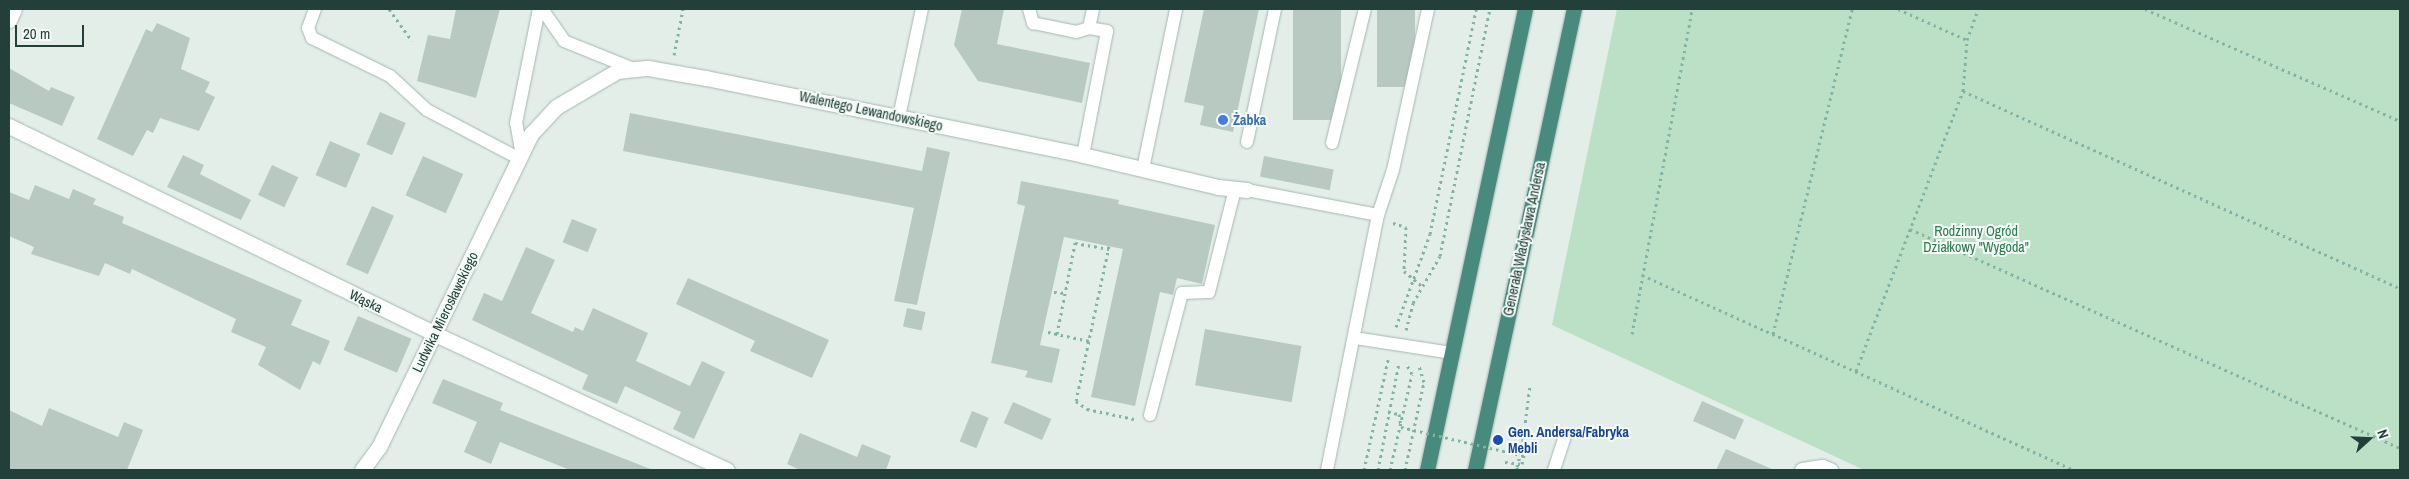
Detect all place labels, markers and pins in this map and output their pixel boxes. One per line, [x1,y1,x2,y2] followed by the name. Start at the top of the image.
[1233,112,1266,128] place label: Żabka
[1217,114,1229,126] marker: Żabka
[1508,424,1629,457] place label: Gen. Andersa/Fabryka Mebli
[1492,434,1504,446] marker: Gen. Andersa/Fabryka Mebli

